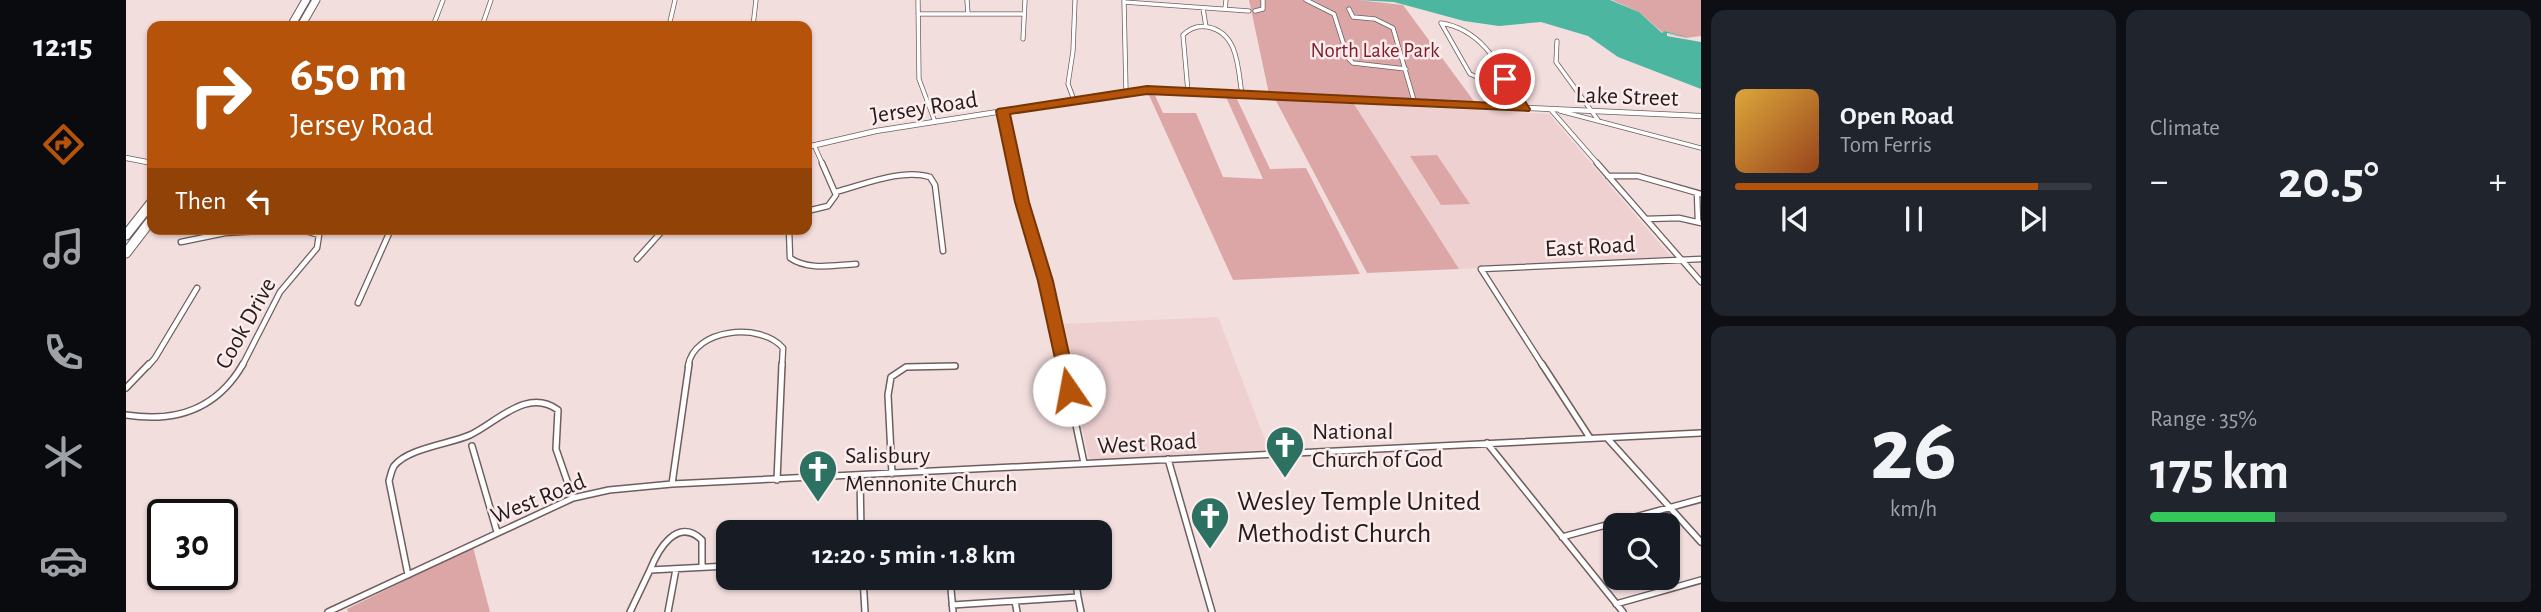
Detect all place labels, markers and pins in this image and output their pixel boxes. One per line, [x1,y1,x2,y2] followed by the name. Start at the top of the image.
[1475,49,1535,109] pin
[1312,420,1443,472] place label: National Church of God
[1264,424,1306,479] church icon: National Church of God
[845,444,1018,496] place label: Salisbury Mennonite Church
[797,448,839,503] church icon: Salisbury Mennonite Church
[1237,488,1480,548] place label: Wesley Temple United Methodist Church
[1189,495,1231,550] church icon: Wesley Temple United Methodist Church

